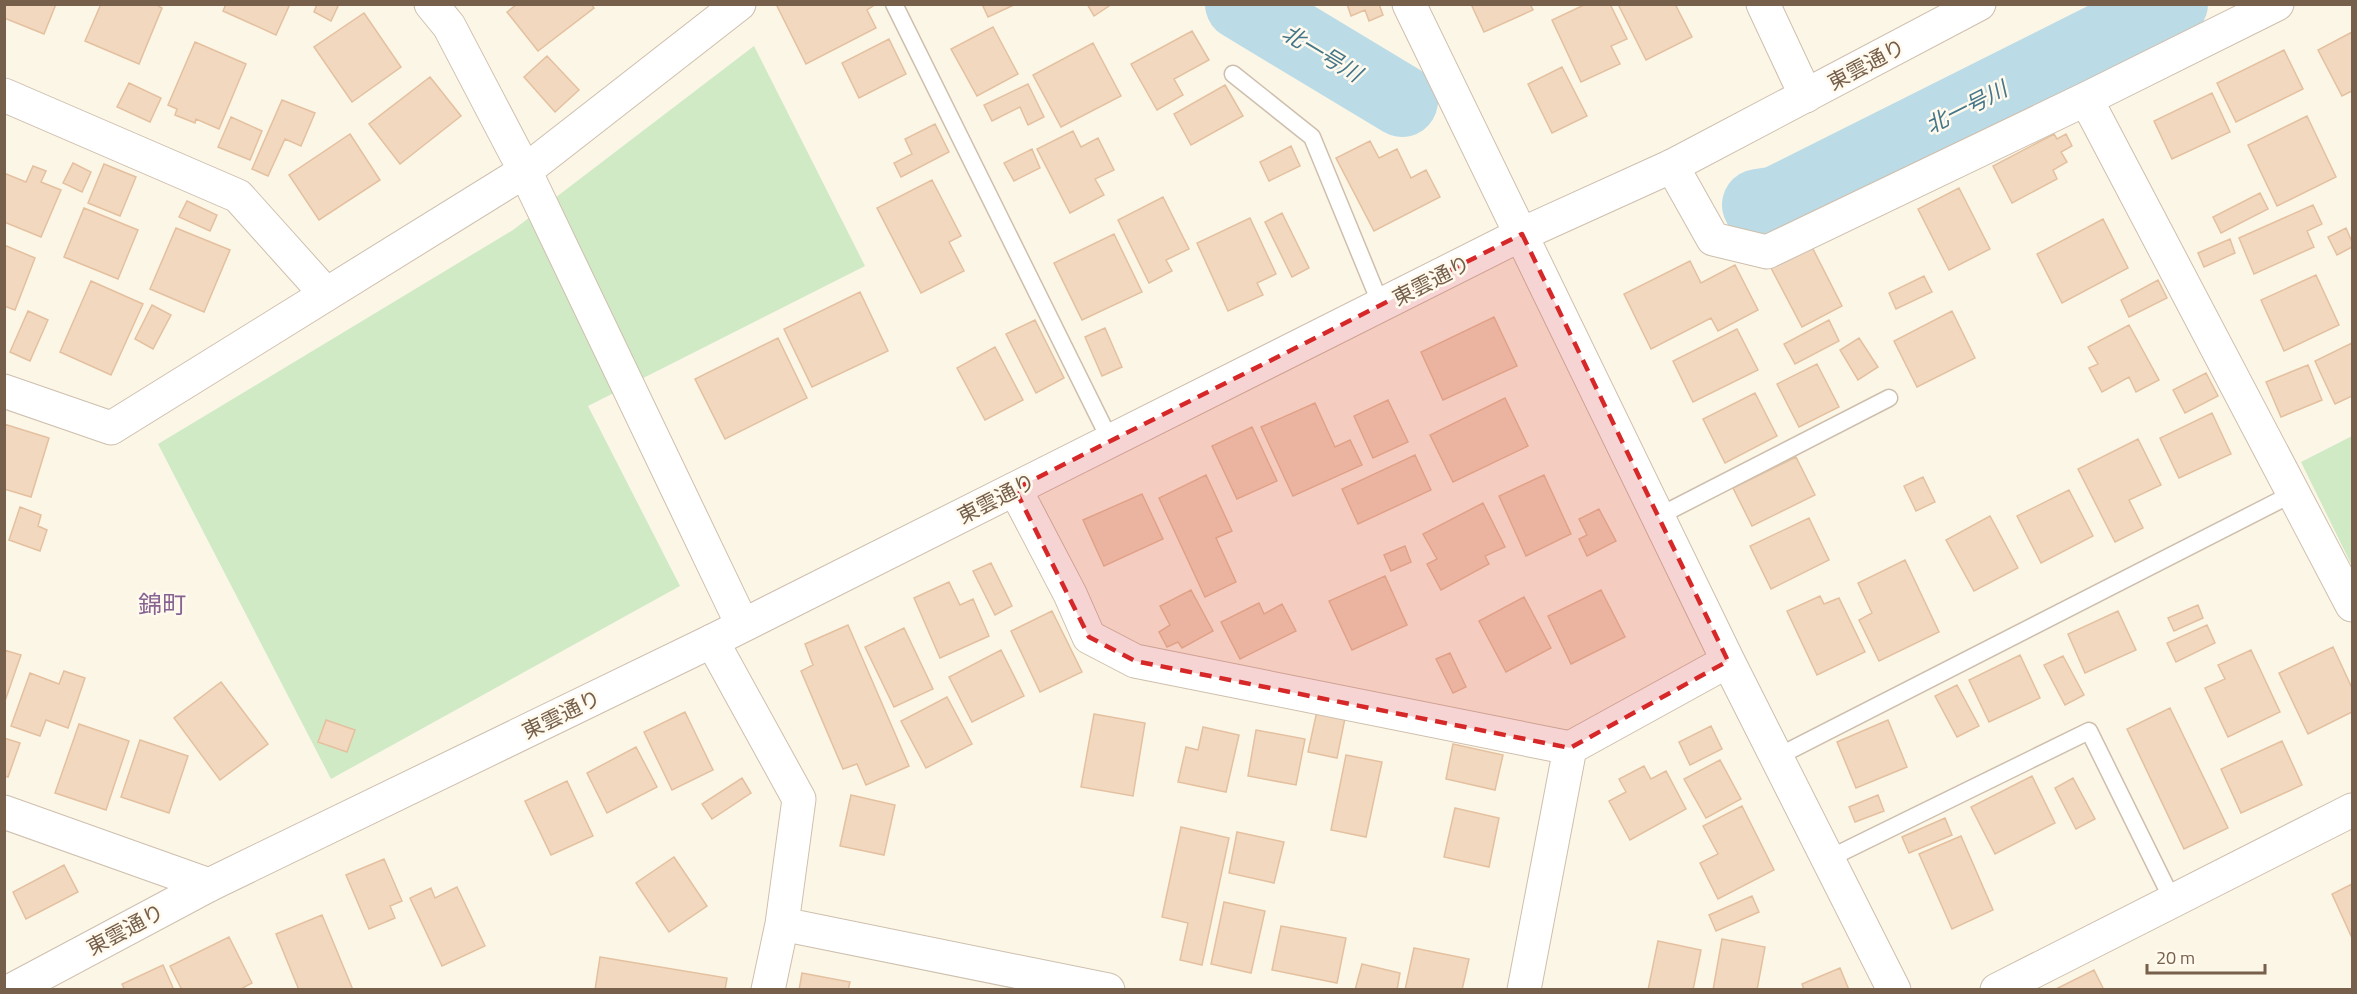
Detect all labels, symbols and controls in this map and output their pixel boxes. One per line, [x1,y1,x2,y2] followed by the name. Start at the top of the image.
[1276,16,1370,91] water label: 北一号川
[1821,30,1911,98] street label: 東雲通り
[1919,71,2015,142] water label: 北一号川
[1386,247,1476,313] street label: 東雲通り
[951,465,1041,531] street label: 東雲通り
[138,586,186,622] district label: 錦町
[516,681,606,747] street label: 東雲通り
[80,895,170,963] street label: 東雲通り
[2147,937,2266,975] scale bar
[2156,944,2195,971] text: 20 m

